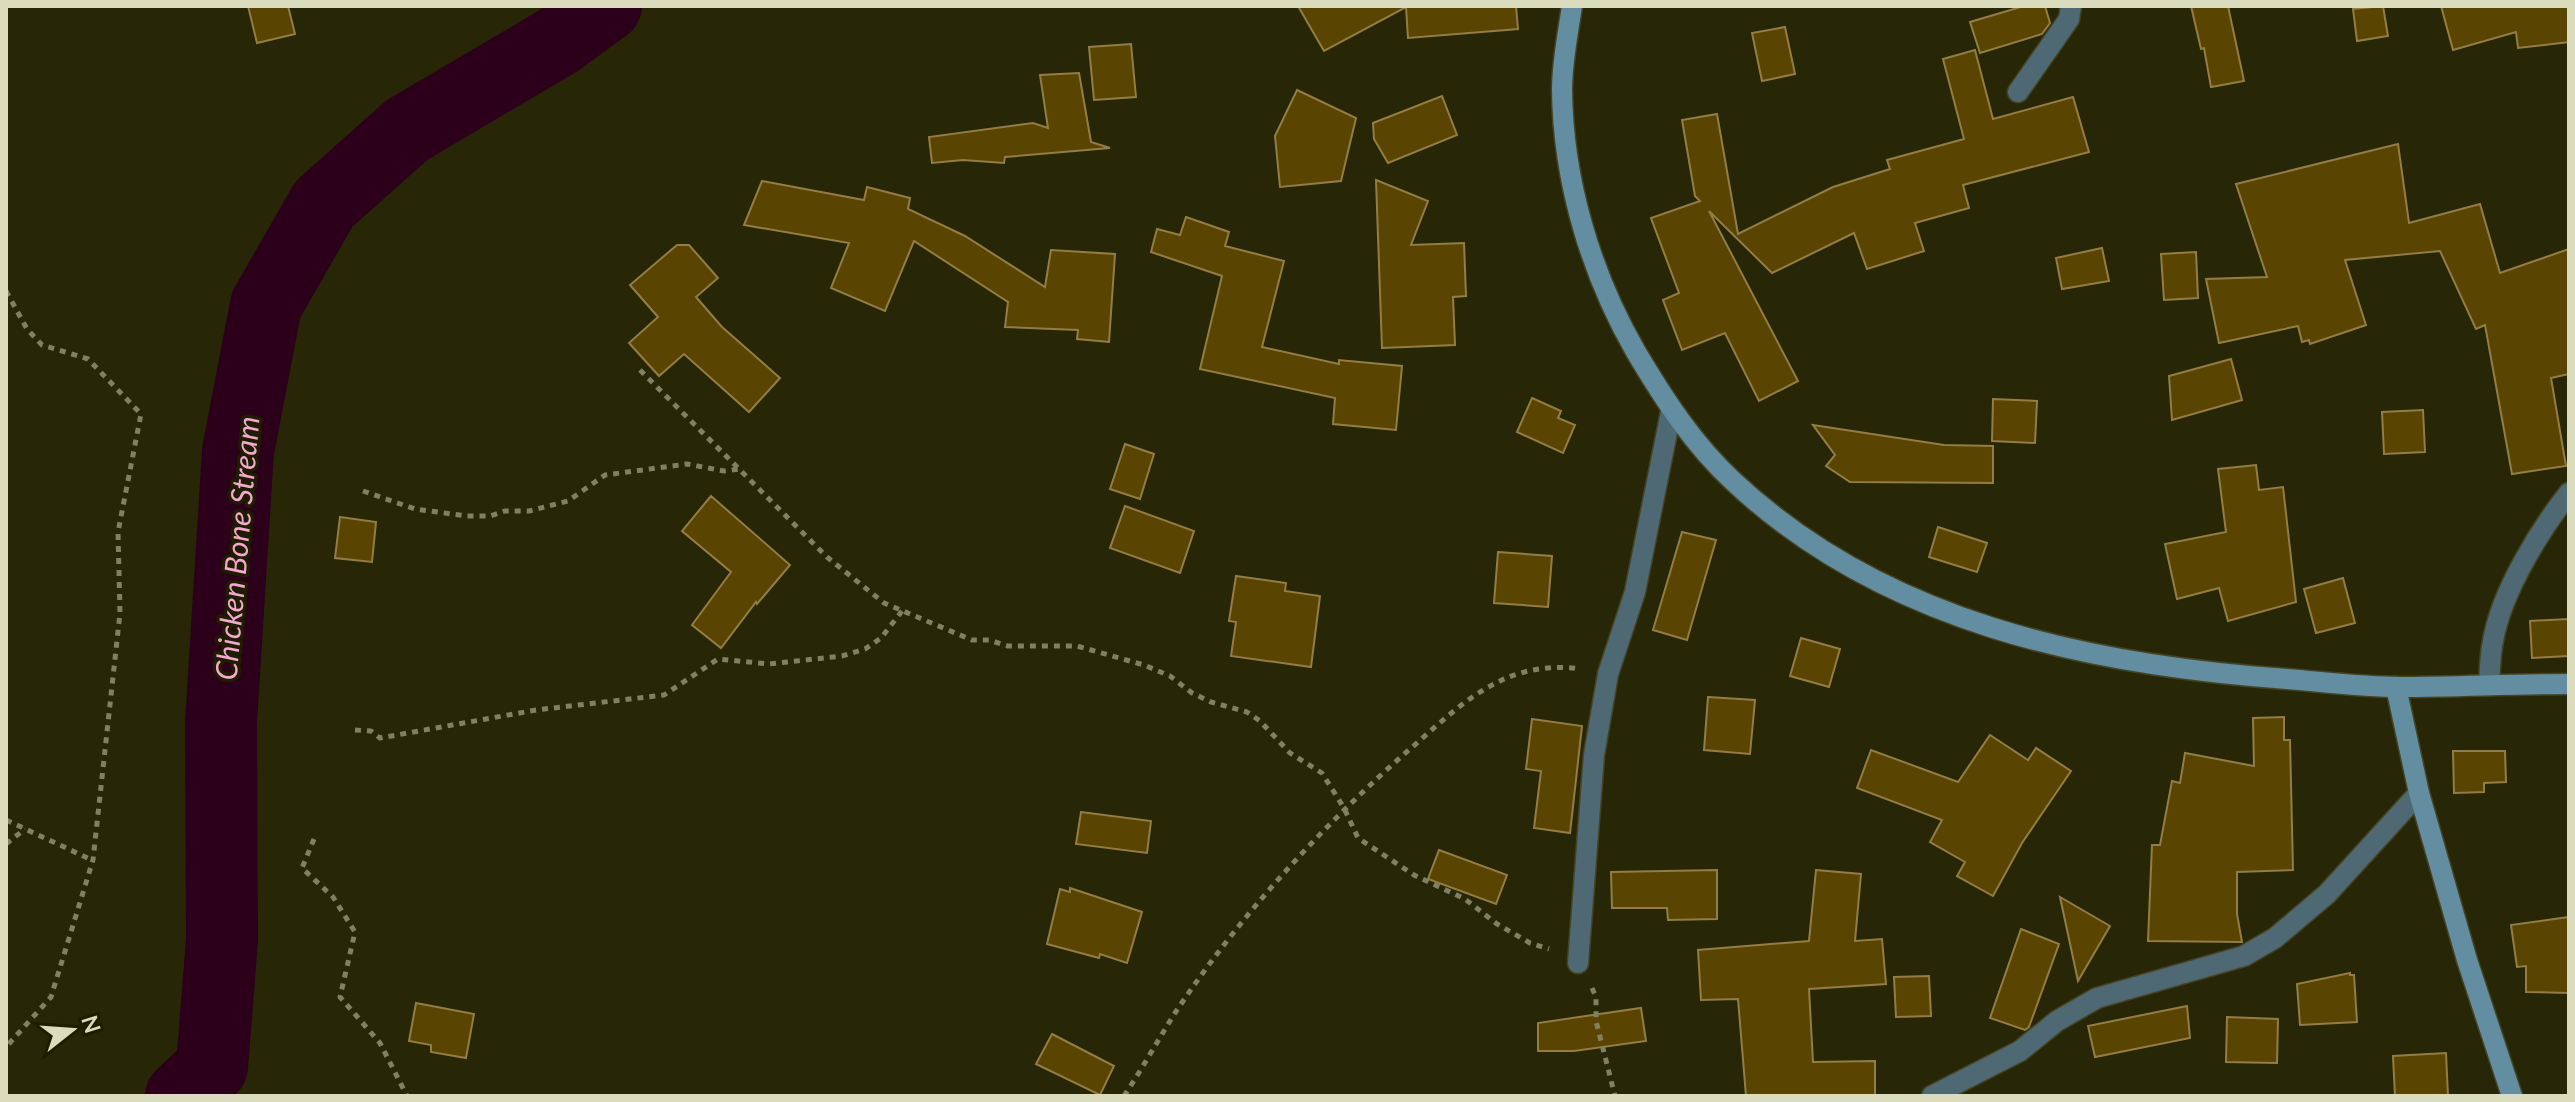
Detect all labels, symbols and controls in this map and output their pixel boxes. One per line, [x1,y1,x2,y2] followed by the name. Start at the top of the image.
[207,415,265,681] water label: Chicken Bone Stream
[32,990,112,1070] north arrow
[76,1012,107,1036] text: N

